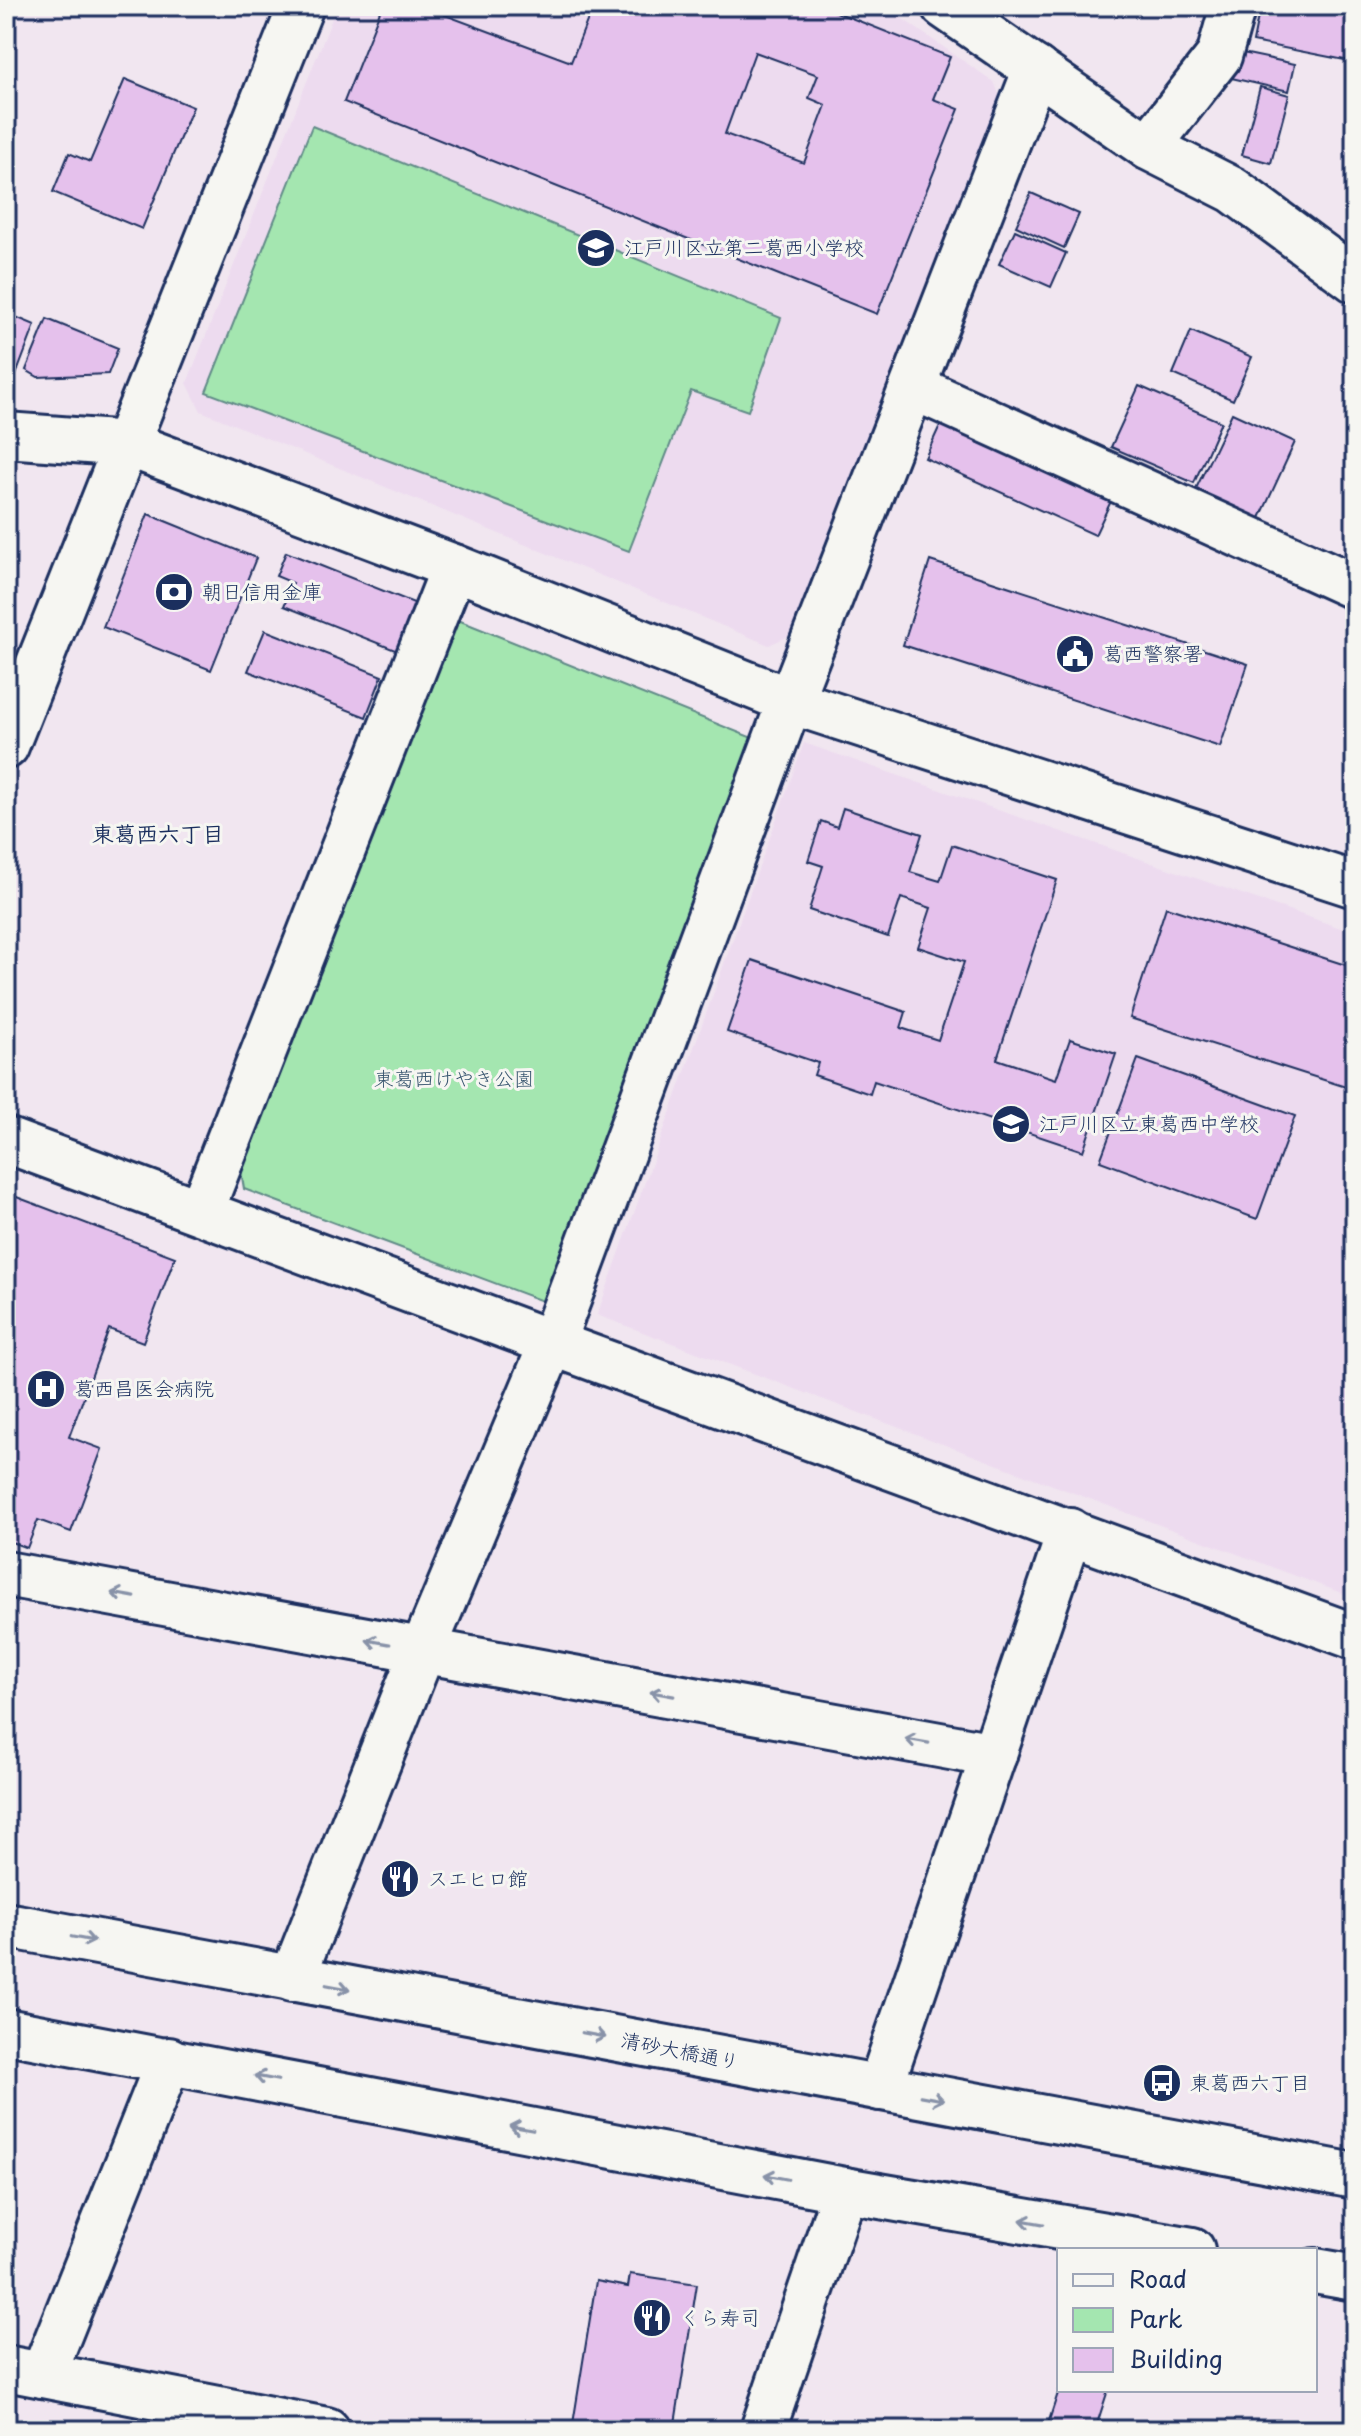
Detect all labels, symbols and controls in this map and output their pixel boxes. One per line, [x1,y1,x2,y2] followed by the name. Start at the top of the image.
[575,227,617,269] school or university icon: 江戸川区立第二葛西小学校
[624,232,864,262] place label: 江戸川区立第二葛西小学校
[153,571,195,613] bank icon: 朝日信用金庫
[202,576,322,606] place label: 朝日信用金庫
[1054,633,1096,675] public building icon: 葛西警察署
[1103,638,1203,668] place label: 葛西警察署
[92,816,224,849] district label: 東葛西六丁目
[374,1063,534,1093] park label: 東葛西けやき公園
[990,1103,1032,1145] school or university icon: 江戸川区立東葛西中学校
[1039,1108,1259,1138] place label: 江戸川区立東葛西中学校
[25,1368,67,1410] hospital icon: 葛西昌医会病院
[74,1373,214,1403] place label: 葛西昌医会病院
[110,1587,136,1602] one-way arrow
[366,1633,392,1648] one-way arrow
[649,1685,675,1700] one-way arrow
[905,1732,931,1747] one-way arrow
[379,1858,421,1900] restaurant icon: スエヒロ館
[428,1863,528,1893] place label: スエヒロ館
[69,1933,95,1948] one-way arrow
[325,1981,350,1996] one-way arrow
[618,2024,742,2076] street label: 清砂大橋通り
[581,2028,606,2043] one-way arrow
[1141,2062,1183,2104] bus stop icon: 東葛西六丁目
[1190,2067,1310,2097] place label: 東葛西六丁目
[253,2070,279,2085] one-way arrow
[919,2091,944,2106] one-way arrow
[509,2119,534,2134] one-way arrow
[764,2168,790,2183] one-way arrow
[1020,2214,1046,2229] one-way arrow
[1057,2248,1317,2392] legend
[1129,2260,1187,2296] text: Road
[631,2297,673,2339] restaurant icon: くら寿司
[1129,2300,1183,2336] text: Park
[680,2302,760,2332] place label: くら寿司
[1129,2340,1223,2376] text: Building

